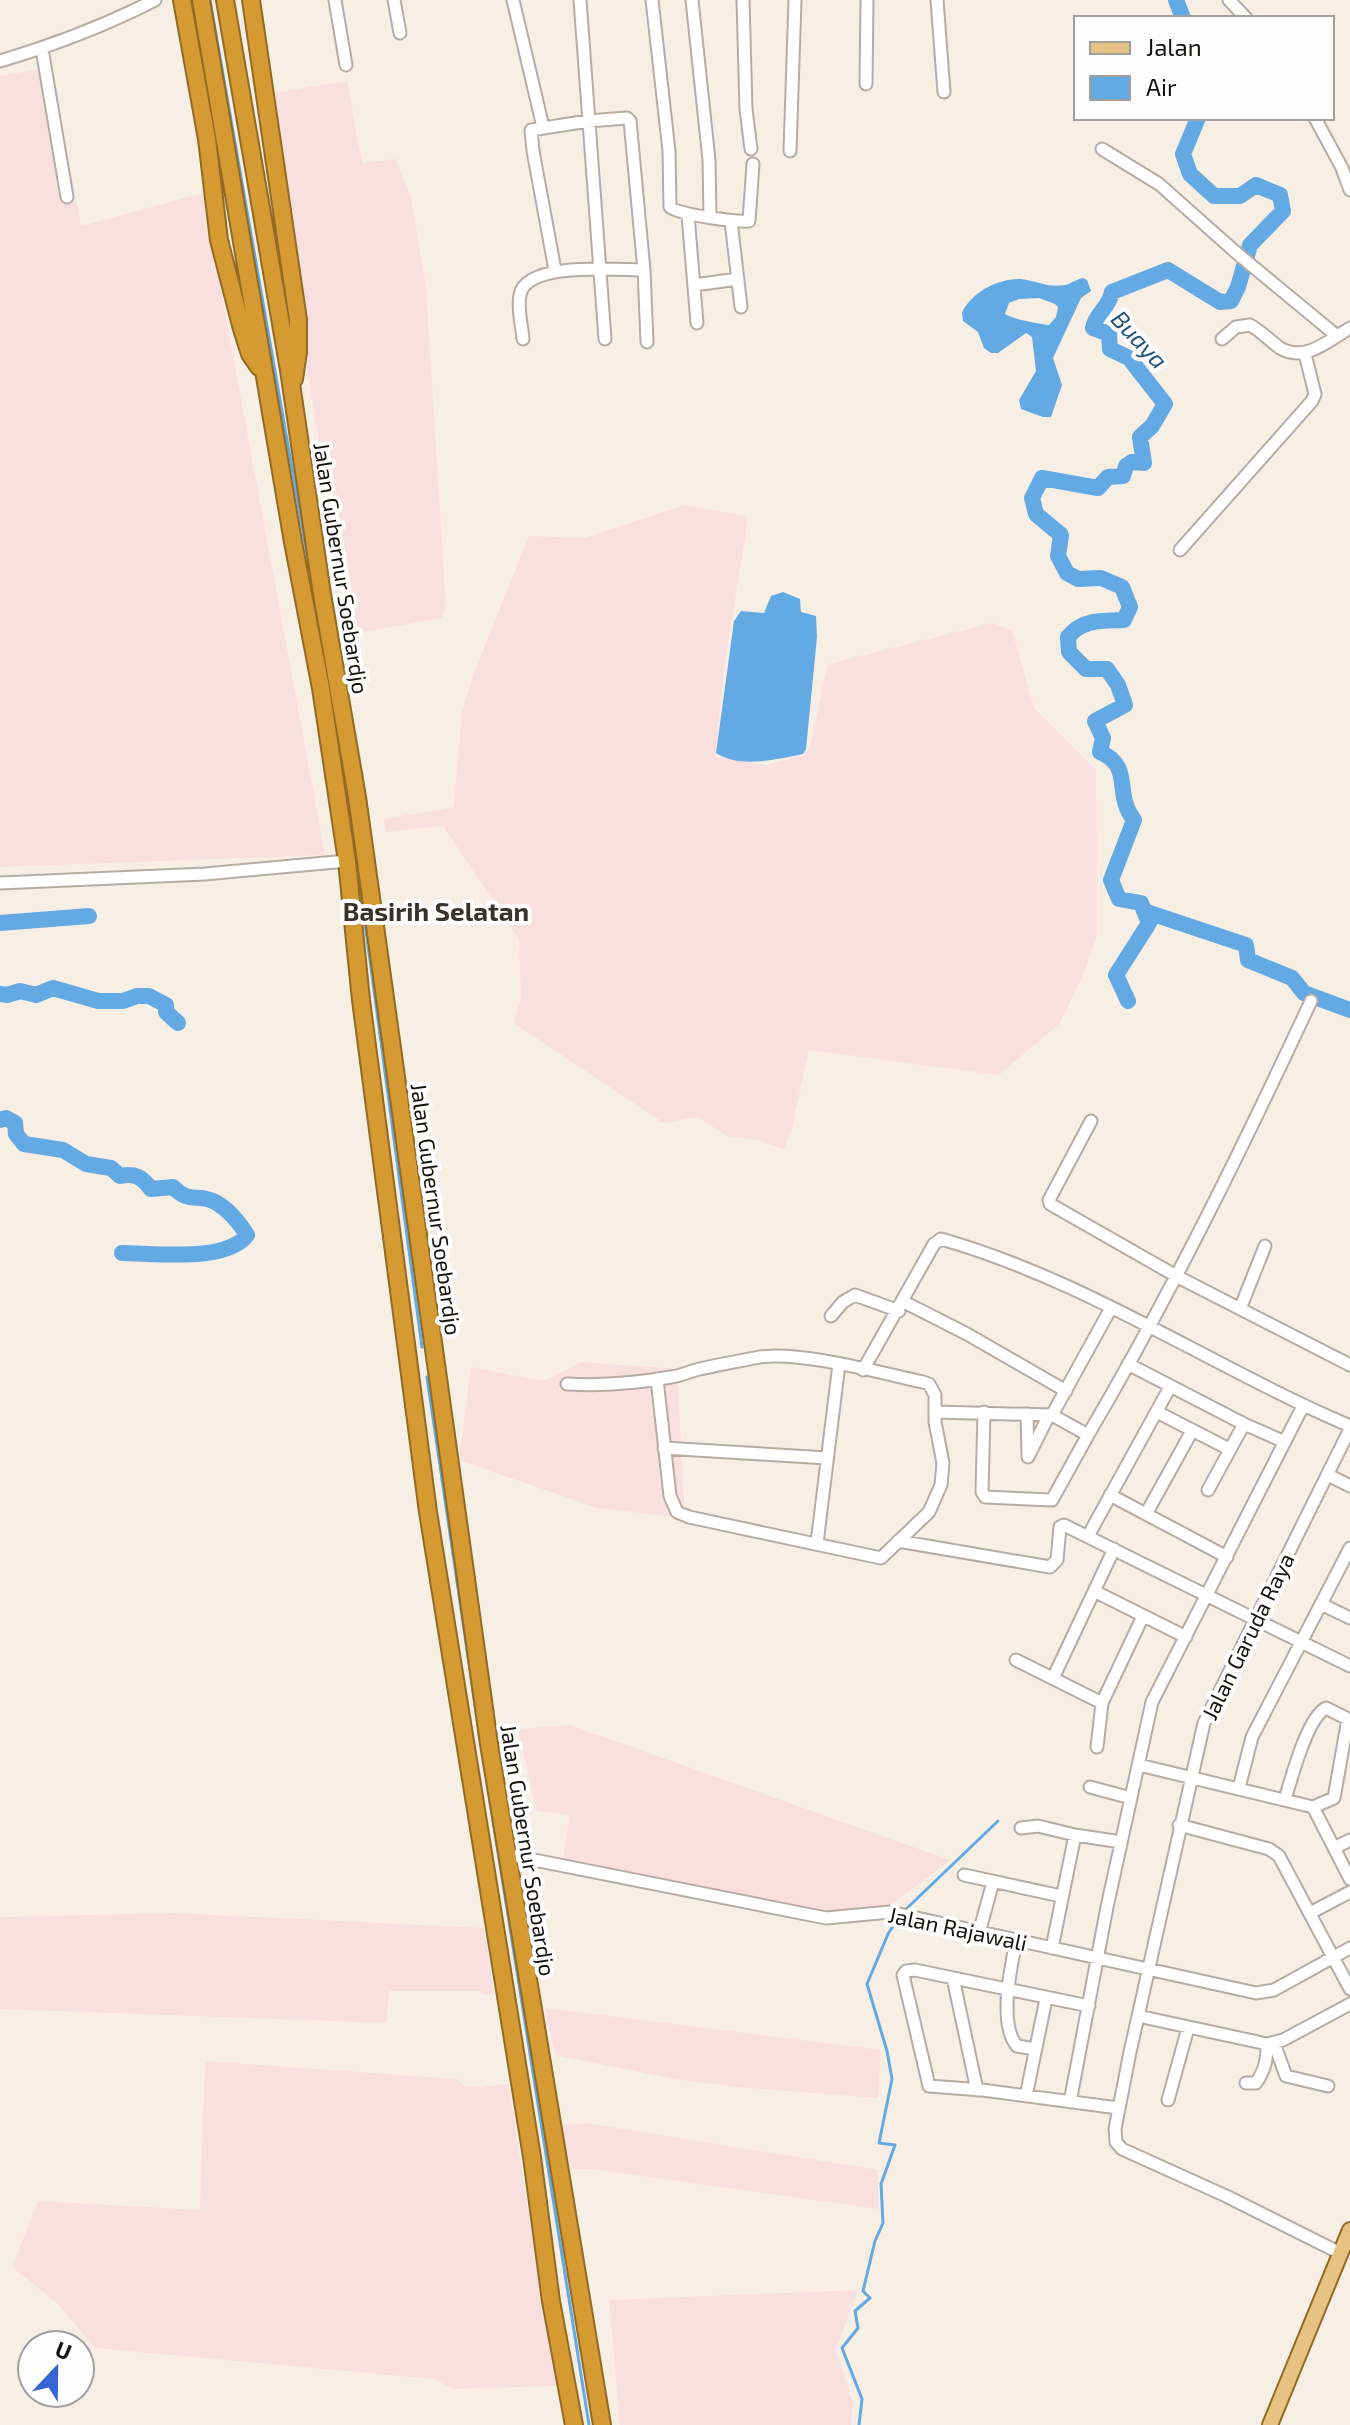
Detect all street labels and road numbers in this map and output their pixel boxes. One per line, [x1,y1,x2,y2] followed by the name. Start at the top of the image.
[308,440,375,696] street label: Jalan Gubernur Soebardjo
[405,1081,468,1337] street label: Jalan Gubernur Soebardjo
[1195,1549,1299,1723] street label: Jalan Garuda Raya
[495,1722,562,1978] street label: Jalan Gubernur Soebardjo
[886,1901,1030,1956] street label: Jalan Rajawali

